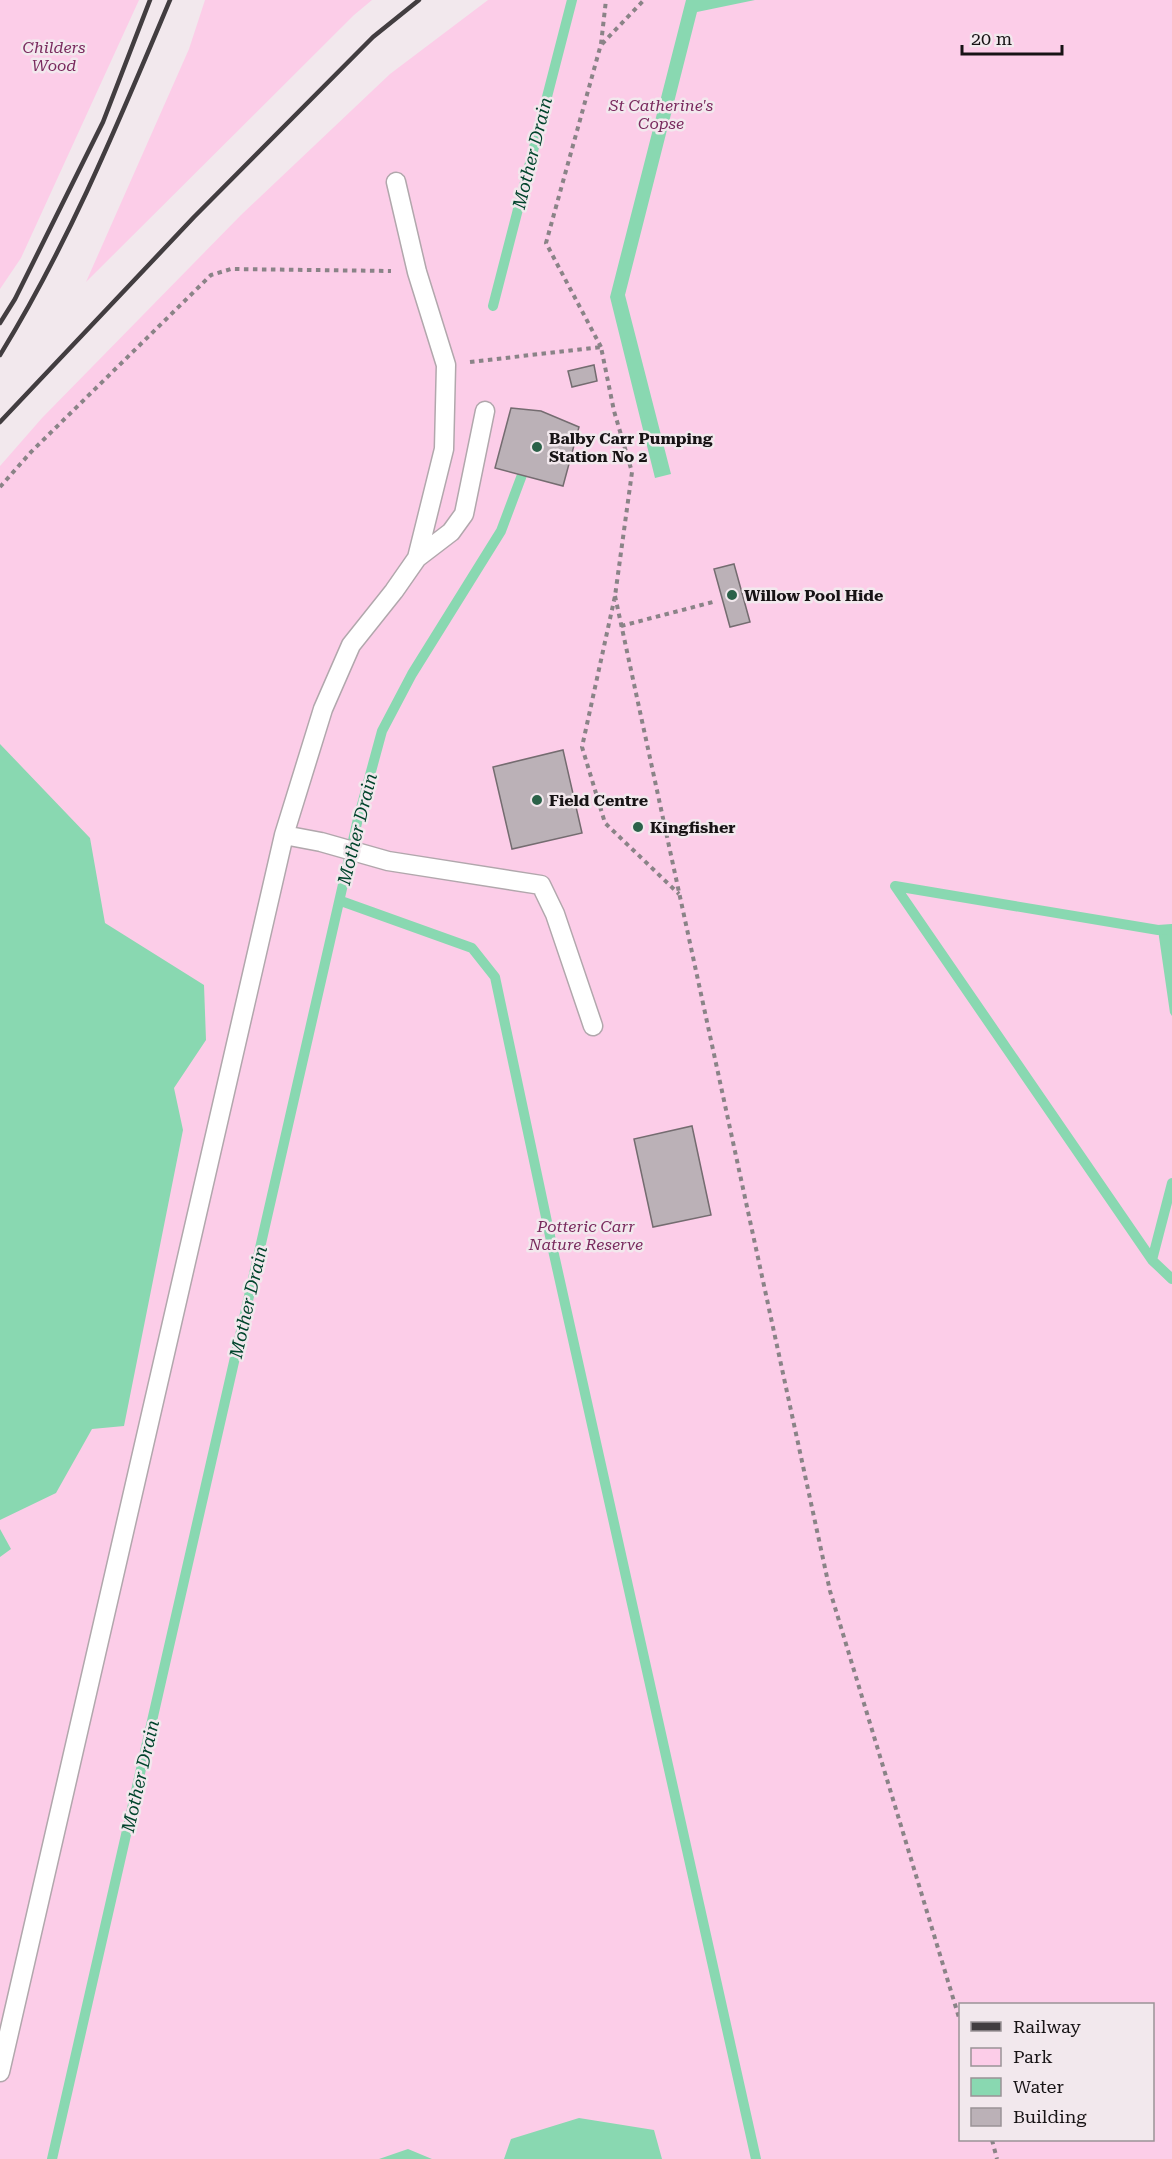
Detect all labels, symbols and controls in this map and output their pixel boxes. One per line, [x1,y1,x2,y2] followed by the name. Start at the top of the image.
[962,18,1062,56] scale bar
[971,28,1012,49] text: 20 m
[23,38,85,75] park label: Childers Wood
[508,95,556,212] water label: Mother Drain
[608,96,713,133] park label: St Catherine's Copse
[549,429,713,466] place label: Balby Carr Pumping Station No 2
[530,440,544,454] marker: Balby Carr Pumping Station No 2
[744,586,883,605] place label: Willow Pool Hide
[725,588,739,602] marker: Willow Pool Hide
[333,771,381,888] water label: Mother Drain
[549,791,648,810] place label: Field Centre
[530,793,544,807] marker: Field Centre
[650,818,736,837] place label: Kingfisher
[631,820,645,834] marker: Kingfisher
[528,1217,643,1254] park label: Potteric Carr Nature Reserve
[225,1244,271,1361] water label: Mother Drain
[117,1718,163,1835] water label: Mother Drain
[959,2003,1154,2141] legend
[1013,2016,1081,2037] text: Railway
[1013,2046,1053,2067] text: Park
[1013,2076,1064,2097] text: Water
[1013,2106,1087,2127] text: Building

